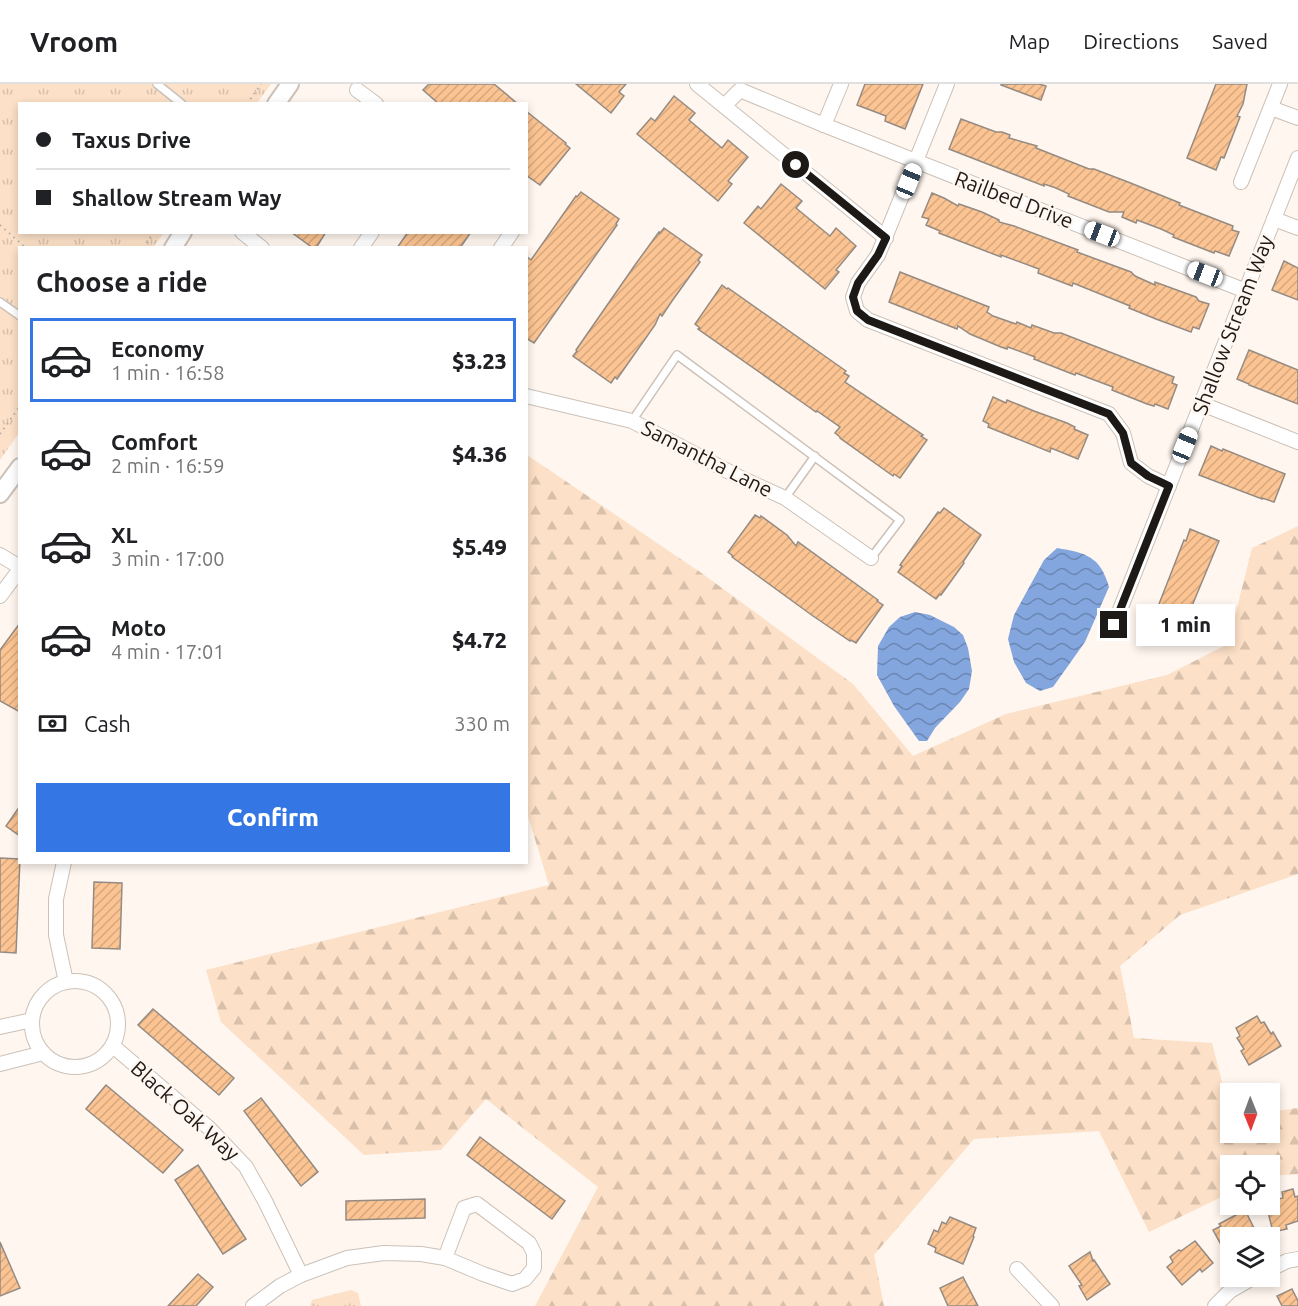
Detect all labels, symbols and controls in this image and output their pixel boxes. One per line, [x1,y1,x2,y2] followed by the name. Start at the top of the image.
[30,26,118,57] text: Vroom
[1009,29,1050,53] text: Map
[1083,29,1179,53] text: Directions
[1212,29,1268,53] text: Saved
[72,127,191,152] text: Taxus Drive
[782,151,809,178] route start
[894,161,924,201] car
[952,165,1077,233] street label: Railbed Drive
[72,185,281,210] text: Shallow Stream Way
[1082,219,1122,249] car
[1187,231,1277,418] street label: Shallow Stream Way
[1185,259,1225,289] car
[36,267,208,297] text: Choose a ride
[39,333,93,387] icon: car
[111,336,204,361] text: Economy
[452,348,507,373] text: $3.23
[111,361,225,384] text: 1 min · 16:58
[638,415,777,501] street label: Samantha Lane
[1170,425,1200,465] car
[39,426,93,480] icon: car
[111,429,198,454] text: Comfort
[452,441,507,466] text: $4.36
[111,454,225,477] text: 2 min · 16:59
[39,519,93,573] icon: car
[111,522,138,547] text: XL
[452,534,507,559] text: $5.49
[111,547,225,570] text: 3 min · 17:00
[1135,604,1234,646] callout: 1 min
[1100,611,1127,638] route end
[39,612,93,666] icon: car
[1160,613,1211,636] text: 1 min
[111,615,166,640] text: Moto
[452,627,507,652] text: $4.72
[111,640,225,663] text: 4 min · 17:01
[36,707,69,740] icon: cash
[84,711,131,736] text: Cash
[454,712,510,735] text: 330 m
[36,783,510,852] button: Confirm
[127,1055,245,1165] street label: Black Oak Way
[1220,1083,1280,1143] north arrow
[1220,1083,1280,1287] map controls
[1220,1155,1280,1215] button: locate
[1220,1227,1280,1287] button: layers

